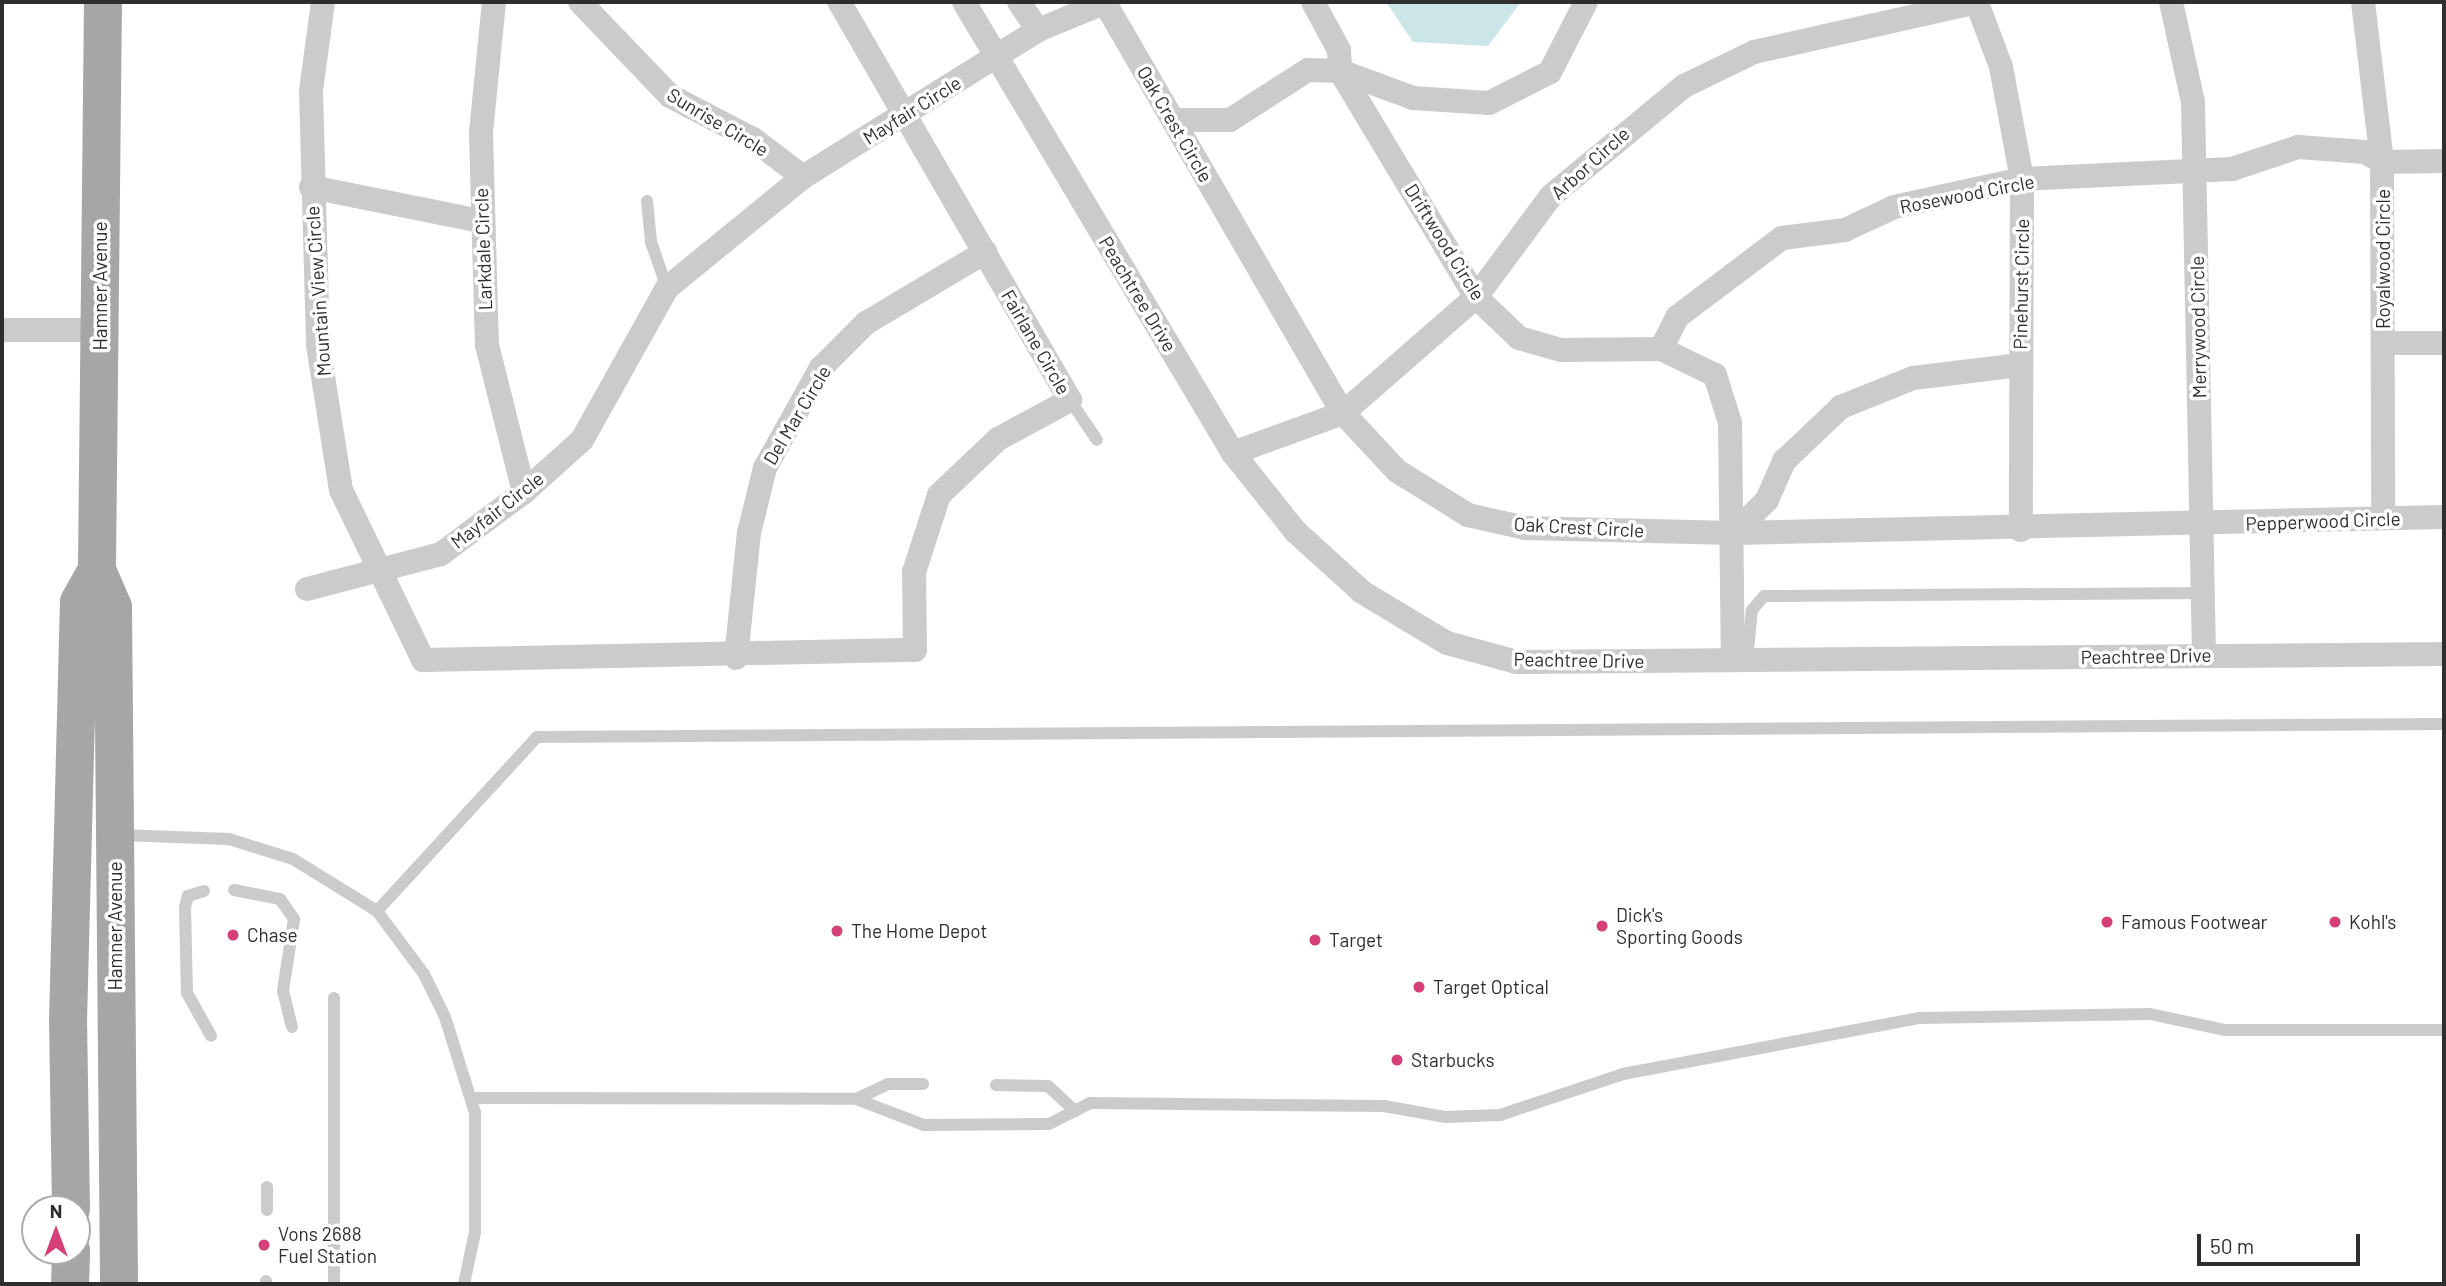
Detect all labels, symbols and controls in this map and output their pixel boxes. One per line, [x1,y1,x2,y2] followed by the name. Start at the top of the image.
[1133,62,1217,186] street label: Oak Crest Circle
[859,71,965,149] street label: Mayfair Circle
[663,83,773,161] street label: Sunrise Circle
[1546,122,1634,204] street label: Arbor Circle
[1898,170,2036,218] street label: Rosewood Circle
[1400,180,1490,304] street label: Driftwood Circle
[469,187,497,311] street label: Larkdale Circle
[2372,189,2394,329] street label: Royalwood Circle
[301,205,335,377] street label: Mountain View Circle
[2008,218,2034,350] street label: Pinehurst Circle
[89,221,111,351] street label: Hamner Avenue
[1095,232,1181,356] street label: Peachtree Drive
[2185,255,2211,399] street label: Merrywood Circle
[997,285,1075,399] street label: Fairlane Circle
[758,361,836,469] street label: Del Mar Circle
[446,467,548,553] street label: Mayfair Circle
[2245,507,2401,535] street label: Pepperwood Circle
[1513,512,1645,542] street label: Oak Crest Circle
[2080,643,2212,669] street label: Peachtree Drive
[1513,647,1645,673] street label: Peachtree Drive
[104,861,126,991] street label: Hamner Avenue
[1616,904,1743,948] place label: Dick's Sporting Goods
[2121,911,2268,933] place label: Famous Footwear
[2349,911,2396,933] place label: Kohl's
[2099,914,2115,930] marker: Famous Footwear
[2327,914,2343,930] marker: Kohl's
[1594,918,1610,934] marker: Dick's Sporting Goods
[851,920,988,942] place label: The Home Depot
[829,923,845,939] marker: The Home Depot
[247,924,298,946] place label: Chase
[225,927,241,943] marker: Chase
[1329,929,1383,951] place label: Target
[1307,932,1323,948] marker: Target
[1433,976,1549,998] place label: Target Optical
[1411,979,1427,995] marker: Target Optical
[1411,1049,1495,1071] place label: Starbucks
[1389,1052,1405,1068] marker: Starbucks
[21,1195,91,1265] north arrow
[50,1199,62,1222] text: N
[2201,1220,2364,1264] scale bar
[278,1223,377,1267] place label: Vons 2688 Fuel Station
[2210,1233,2254,1258] text: 50 m
[256,1237,272,1253] marker: Vons 2688 Fuel Station

